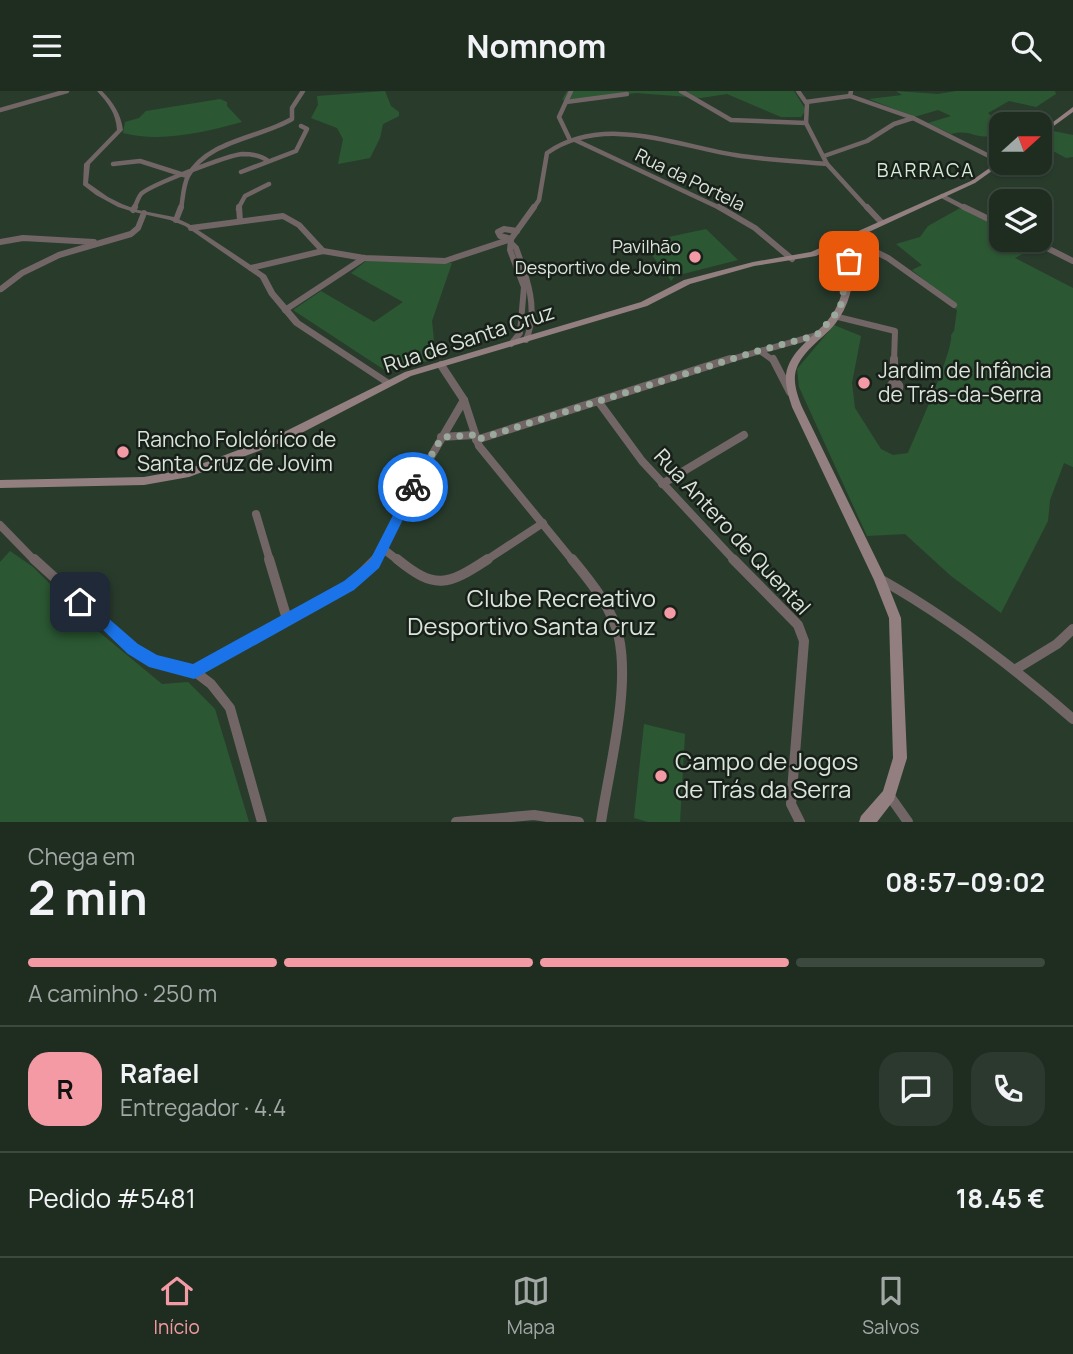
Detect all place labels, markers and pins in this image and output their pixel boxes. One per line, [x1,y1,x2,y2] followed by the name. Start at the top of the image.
[819,231,879,291] pin
[515,234,681,279] place label: Pavilhão Desportivo de Jovim
[687,249,703,265] marker: Pavilhão Desportivo de Jovim
[878,356,1051,408] place label: Jardim de Infância de Trás-da-Serra
[856,375,872,391] marker: Jardim de Infância de Trás-da-Serra
[137,425,336,477] place label: Rancho Folclórico de Santa Cruz de Jovim
[115,444,131,460] marker: Rancho Folclórico de Santa Cruz de Jovim
[50,572,110,632] pin
[407,581,656,642] place label: Clube Recreativo Desportivo Santa Cruz
[662,605,678,621] marker: Clube Recreativo Desportivo Santa Cruz
[675,744,858,805] place label: Campo de Jogos de Trás da Serra
[653,768,669,784] marker: Campo de Jogos de Trás da Serra

